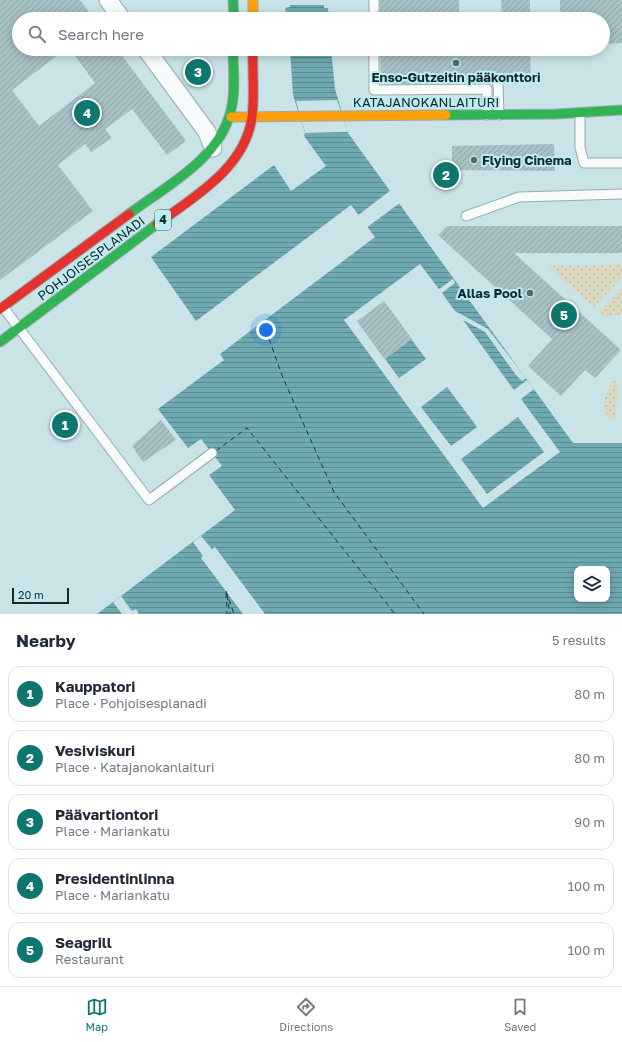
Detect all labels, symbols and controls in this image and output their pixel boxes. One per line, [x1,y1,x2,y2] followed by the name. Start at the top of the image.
[12,12,610,56] search box
[26,23,48,45] icon: search
[58,25,144,43] text: Search here
[185,57,211,87] pin: 3
[451,58,461,68] marker: Enso-Gutzeitin pääkonttori
[371,69,541,85] place label: Enso-Gutzeitin pääkonttori
[353,94,499,110] street label: KATAJANOKANLAITURI
[74,98,100,128] pin: 4
[482,152,572,168] place label: Flying Cinema
[469,155,479,165] marker: Flying Cinema
[433,160,459,190] pin: 2
[155,210,171,230] road number: 4
[34,212,148,304] street label: POHJOISESPLANADI
[458,285,523,301] place label: Allas Pool
[525,288,535,298] marker: Allas Pool
[551,300,577,330] pin: 5
[256,320,276,340] your location
[52,410,78,440] pin: 1
[574,566,610,602] map controls
[574,566,610,602] button: layers
[12,586,69,605] scale bar
[18,588,44,601] text: 20 m
[16,630,76,651] text: Nearby
[552,632,606,648] text: 5 results
[55,677,135,695] text: Kauppatori
[27,686,33,702] text: 1
[574,686,605,702] text: 80 m
[55,695,207,711] text: Place · Pohjoisesplanadi
[55,741,135,759] text: Vesiviskuri
[26,750,34,766] text: 2
[574,750,605,766] text: 80 m
[55,759,214,775] text: Place · Katajanokanlaituri
[55,805,158,823] text: Päävartiontori
[26,814,34,830] text: 3
[574,814,605,830] text: 90 m
[55,823,170,839] text: Place · Mariankatu
[55,869,174,887] text: Presidentinlinna
[26,878,34,894] text: 4
[568,878,605,894] text: 100 m
[55,887,170,903] text: Place · Mariankatu
[55,933,112,951] text: Seagrill
[26,942,34,958] text: 5
[568,942,605,958] text: 100 m
[55,951,124,967] text: Restaurant
[86,996,108,1033] tab: Map
[279,996,333,1033] tab: Directions
[504,996,536,1033] tab: Saved

